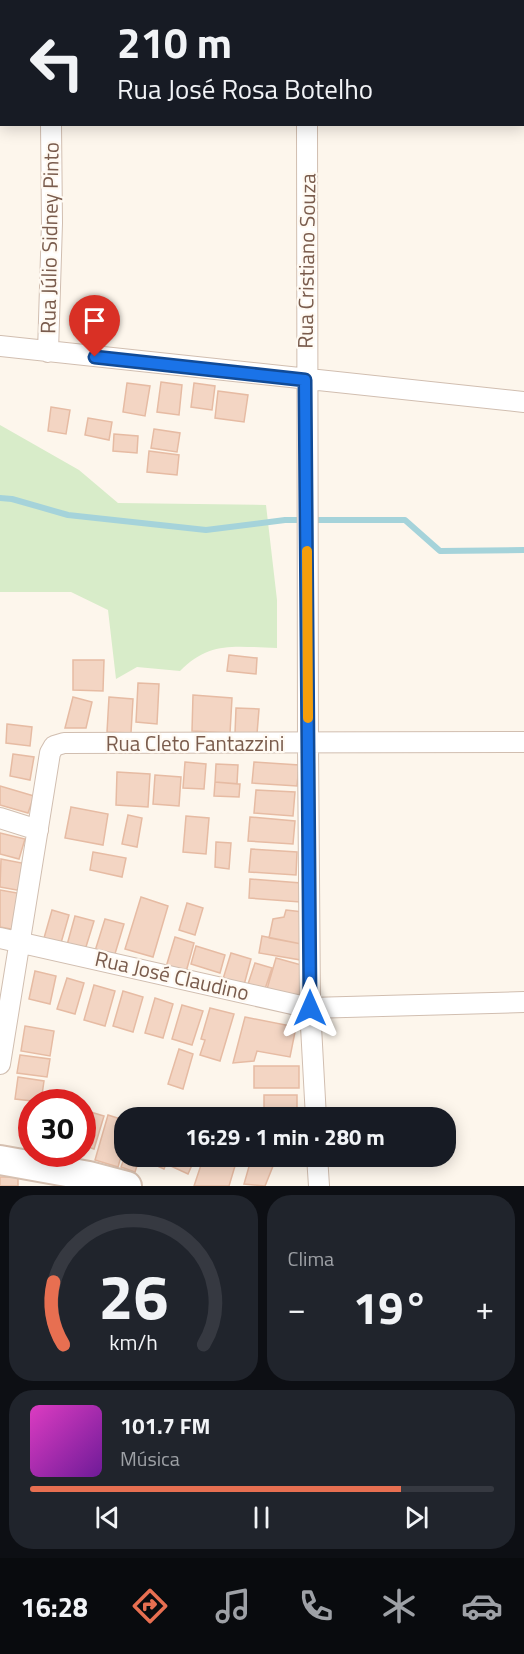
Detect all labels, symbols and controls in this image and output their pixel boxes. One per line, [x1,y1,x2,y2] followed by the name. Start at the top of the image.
[117,10,232,74] text: 210 m
[18,24,96,102] icon: left
[117,68,373,109] text: Rua José Rosa Botelho
[31,142,67,334] street label: Rua Júlio Sidney Pinto
[288,173,324,349] street label: Rua Cristiano Souza
[69,295,120,357] pin
[78,304,111,337] icon: arrive
[106,727,284,759] street label: Rua Cleto Fantazzini
[92,942,252,1008] street label: Rua José Claudino
[278,976,342,1040] position arrow
[18,1089,96,1167] speed limit sign: 30
[185,1120,385,1154] text: 16:29 · 1 min · 280 m
[288,1243,334,1274] text: Clima
[98,1248,168,1343] text: 26
[353,1273,429,1341] text: 19°
[288,1283,306,1333] text: −
[476,1283,494,1333] text: +
[109,1326,158,1358] text: km/h
[120,1409,210,1443] text: 101.7 FM
[120,1443,180,1474] text: Música
[91,1501,124,1534] icon: previous
[245,1501,278,1534] icon: pause
[400,1501,433,1534] icon: next
[129,1585,171,1627] icon: directions
[212,1585,254,1627] icon: music
[295,1585,337,1627] icon: phone
[378,1585,420,1627] icon: climate
[461,1585,503,1627] icon: car
[21,1586,88,1627] text: 16:28

